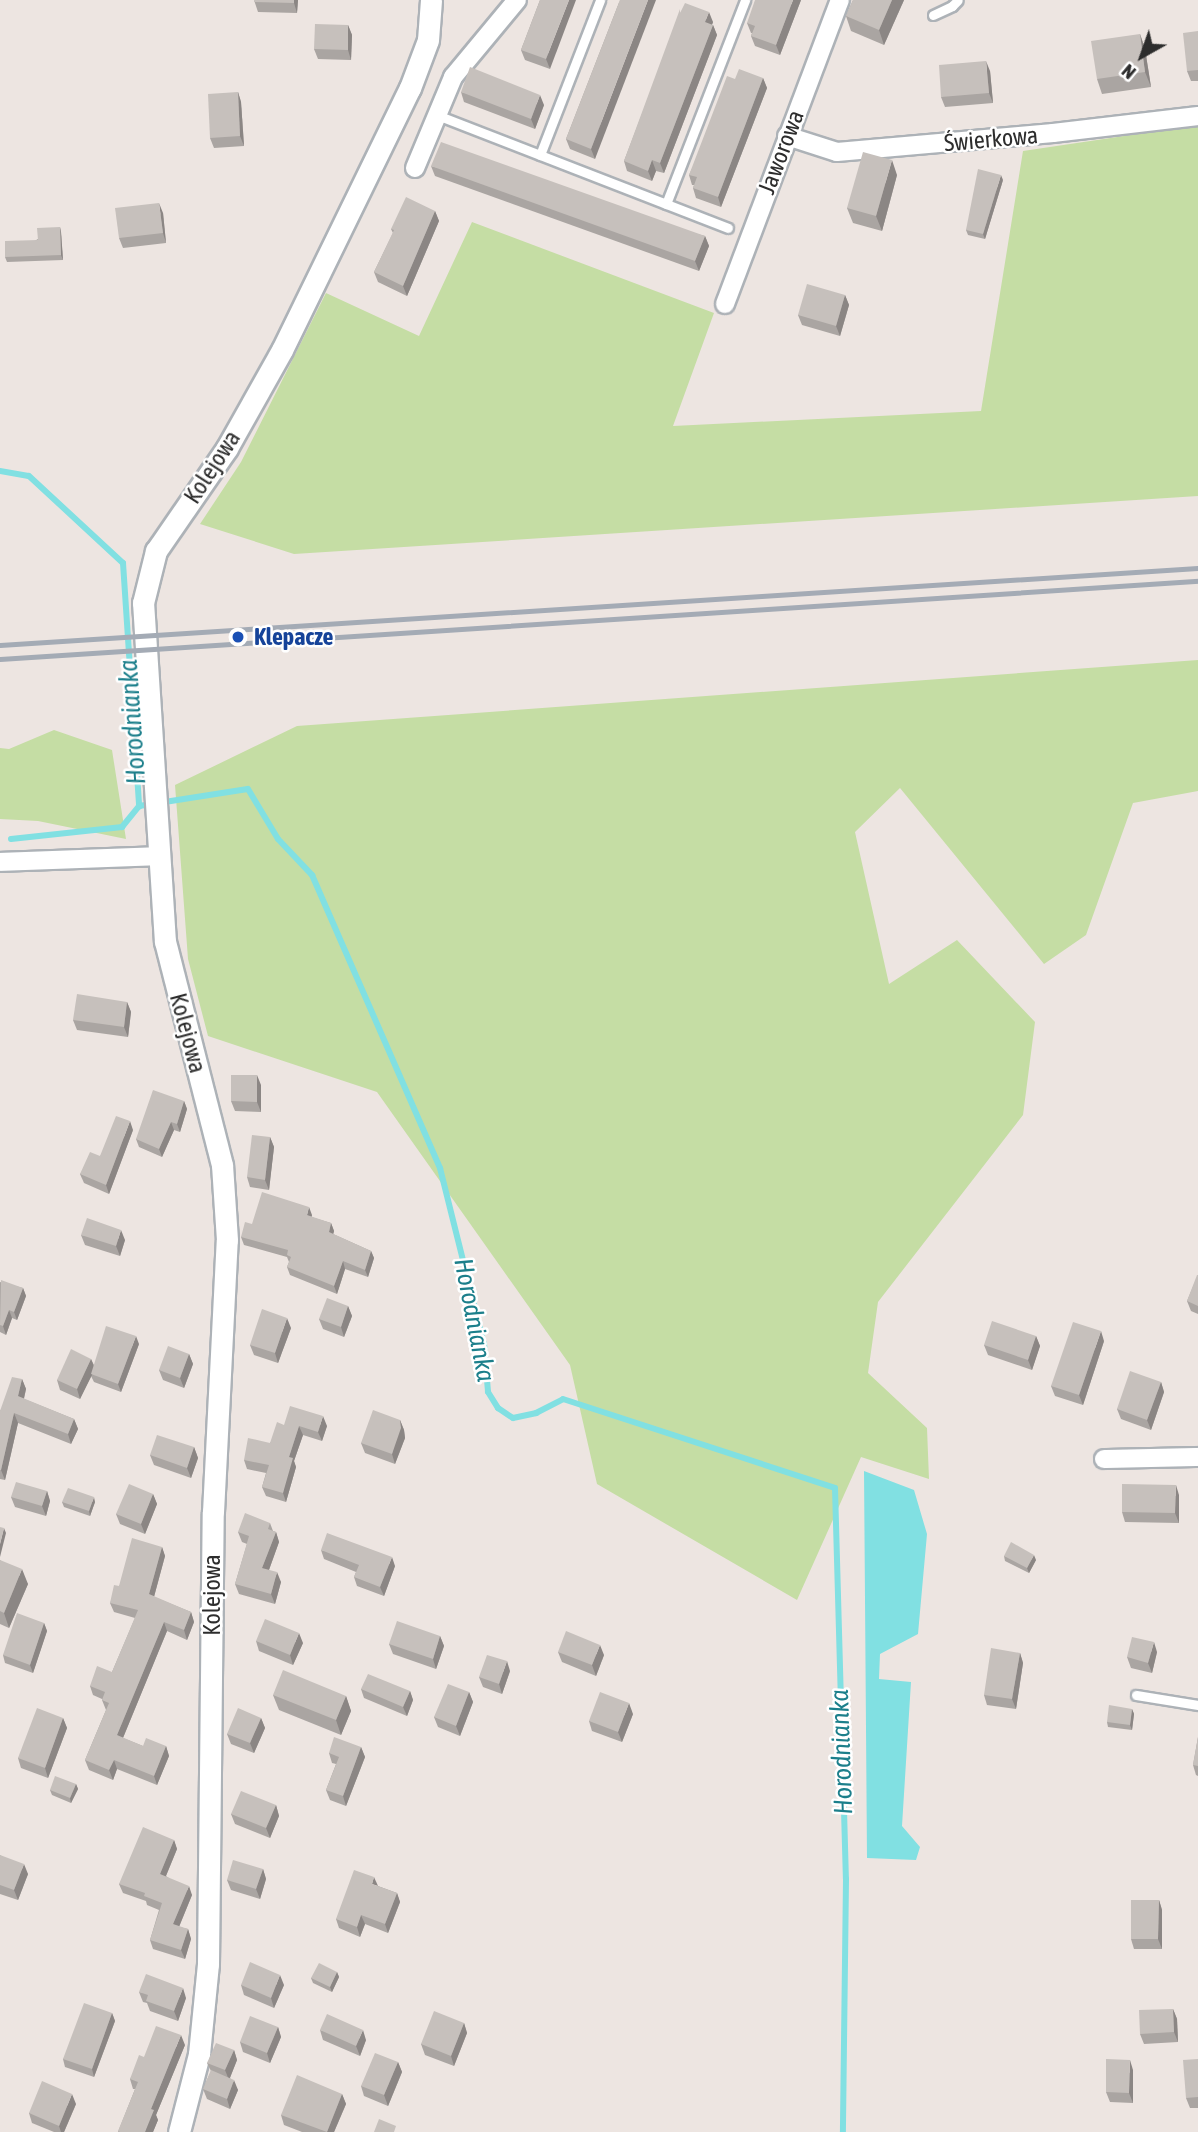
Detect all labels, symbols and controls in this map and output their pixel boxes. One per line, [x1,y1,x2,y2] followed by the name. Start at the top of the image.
[1107,21,1177,91] north arrow
[1117,60,1140,84] text: N
[752,106,810,198] street label: Jaworowa
[943,121,1039,157] street label: Świerkowa
[178,425,246,509] street label: Kolejowa
[254,623,333,651] place label: Klepacze
[228,627,248,647] marker: Klepacze
[113,659,153,785] water label: Horodnianka
[164,990,212,1076] street label: Kolejowa
[447,1256,501,1384] water label: Horodnianka
[198,1554,226,1636] street label: Kolejowa
[824,1689,860,1815] water label: Horodnianka

